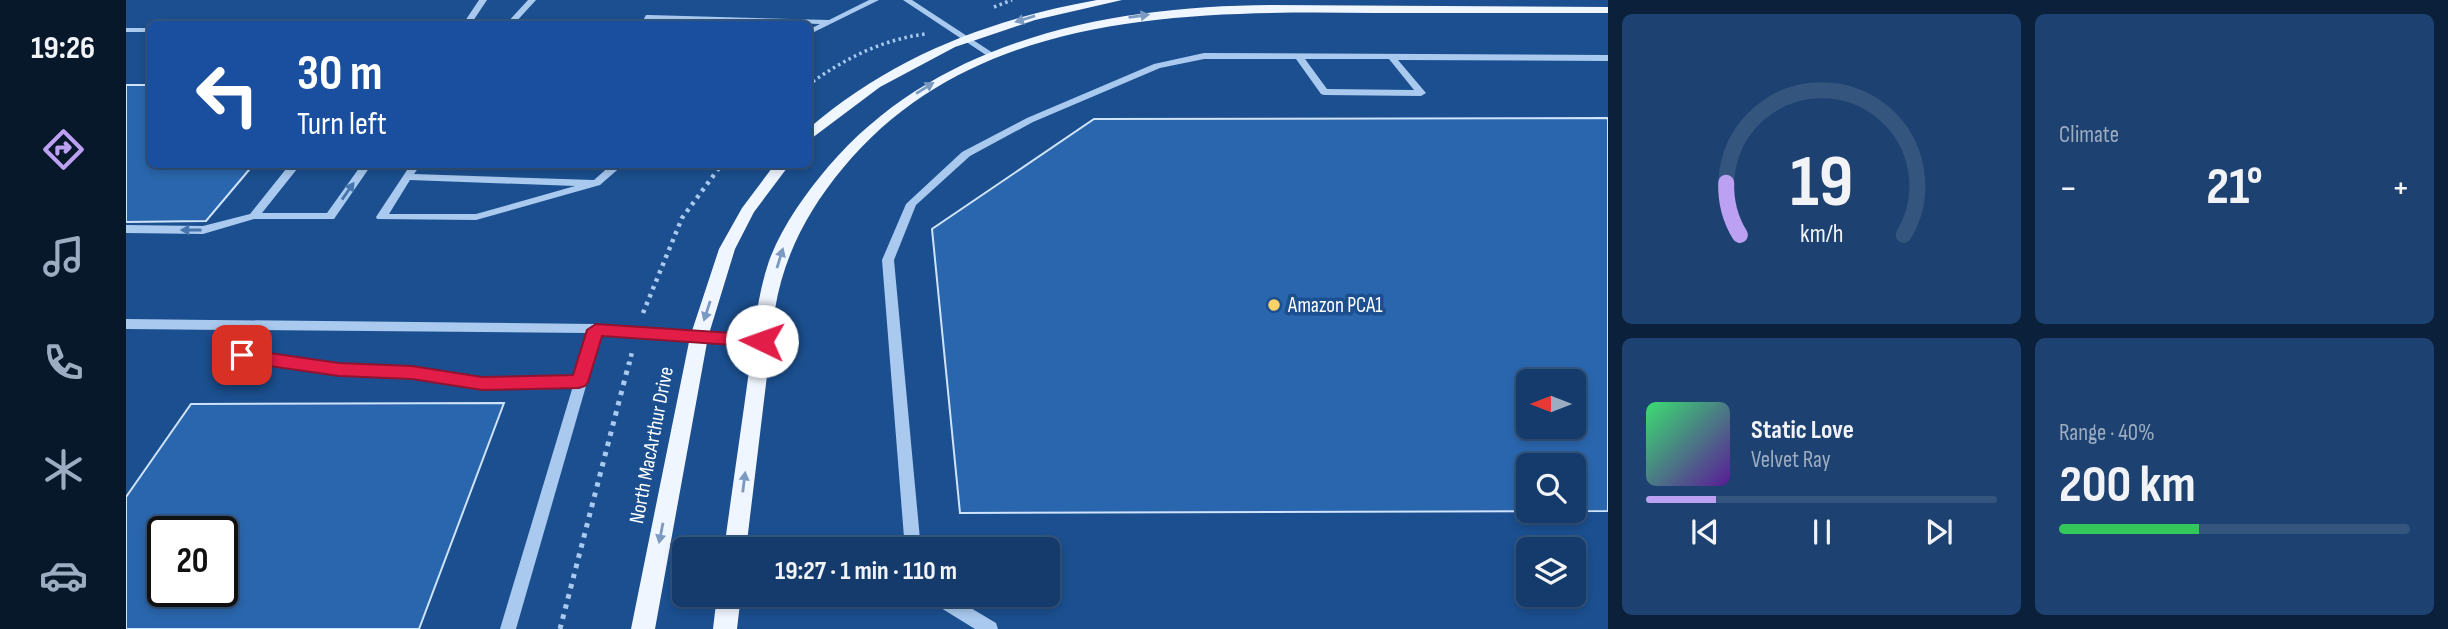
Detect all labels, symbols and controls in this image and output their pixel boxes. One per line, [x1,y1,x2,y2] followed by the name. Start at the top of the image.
[1128,11,1150,22] one-way arrow
[1014,14,1035,24] one-way arrow
[31,29,95,68] text: 19:26
[297,45,382,104] text: 30 m
[182,49,273,140] icon: left
[915,82,935,95] one-way arrow
[297,105,387,144] text: Turn left
[2059,121,2119,149] text: Climate
[39,125,88,174] icon: directions
[1790,139,1853,227] text: 19
[2206,156,2263,219] text: 21°
[2059,166,2078,211] text: −
[2391,166,2410,211] text: +
[341,182,355,200] one-way arrow
[1800,219,1843,250] text: km/h
[180,224,202,236] one-way arrow
[39,232,88,281] icon: music
[776,247,786,268] one-way arrow
[1287,293,1383,318] place label: Amazon PCA1
[1266,297,1282,313] marker: Amazon PCA1
[702,300,712,321] one-way arrow
[725,304,799,378] position arrow
[212,325,272,385] pin
[223,336,261,374] icon: arrive
[39,338,88,387] icon: phone
[624,365,679,526] street label: North MacArthur Drive
[1516,369,1586,439] north arrow
[1516,369,1586,607] map controls
[1751,415,1854,446] text: Static Love
[2059,419,2155,447] text: Range · 40%
[39,445,88,494] icon: climate
[1751,446,1831,474] text: Velvet Ray
[1516,453,1586,523] button: search
[2059,454,2196,517] text: 200 km
[738,471,749,493] one-way arrow
[1686,513,1724,551] icon: previous
[1803,513,1841,551] icon: pause
[1920,513,1958,551] icon: next
[147,516,238,607] speed limit sign: 20
[655,522,666,544] one-way arrow
[1516,537,1586,607] button: layers
[39,551,88,600] icon: car
[775,556,957,587] text: 19:27 · 1 min · 110 m

